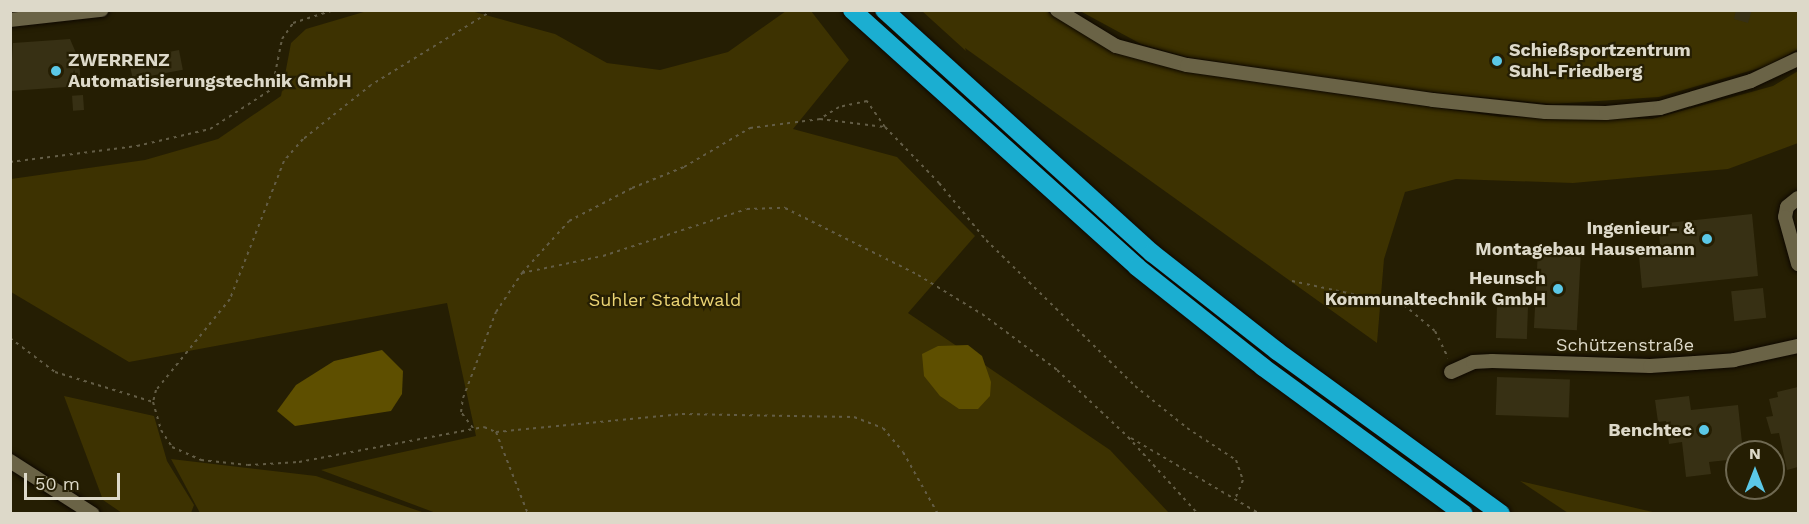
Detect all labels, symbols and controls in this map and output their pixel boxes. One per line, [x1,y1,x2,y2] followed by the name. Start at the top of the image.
[1509,40,1691,82] place label: Schießsportzentrum Suhl-Friedberg
[68,50,352,92] place label: ZWERRENZ Automatisierungstechnik GmbH
[1490,54,1504,68] marker: Schießsportzentrum Suhl-Friedberg
[49,64,63,78] marker: ZWERRENZ Automatisierungstechnik GmbH
[1475,218,1695,260] place label: Ingenieur- & Montagebau Hausemann
[1700,232,1714,246] marker: Ingenieur- & Montagebau Hausemann
[1324,268,1546,310] place label: Heunsch Kommunaltechnik GmbH
[1551,282,1565,296] marker: Heunsch Kommunaltechnik GmbH
[589,289,741,311] park label: Suhler Stadtwald
[1556,334,1694,356] street label: Schützenstraße
[1608,419,1692,441] place label: Benchtec
[1697,423,1711,437] marker: Benchtec
[1725,440,1785,500] north arrow
[1749,444,1761,463] text: N
[27,461,123,499] scale bar
[35,473,80,494] text: 50 m

